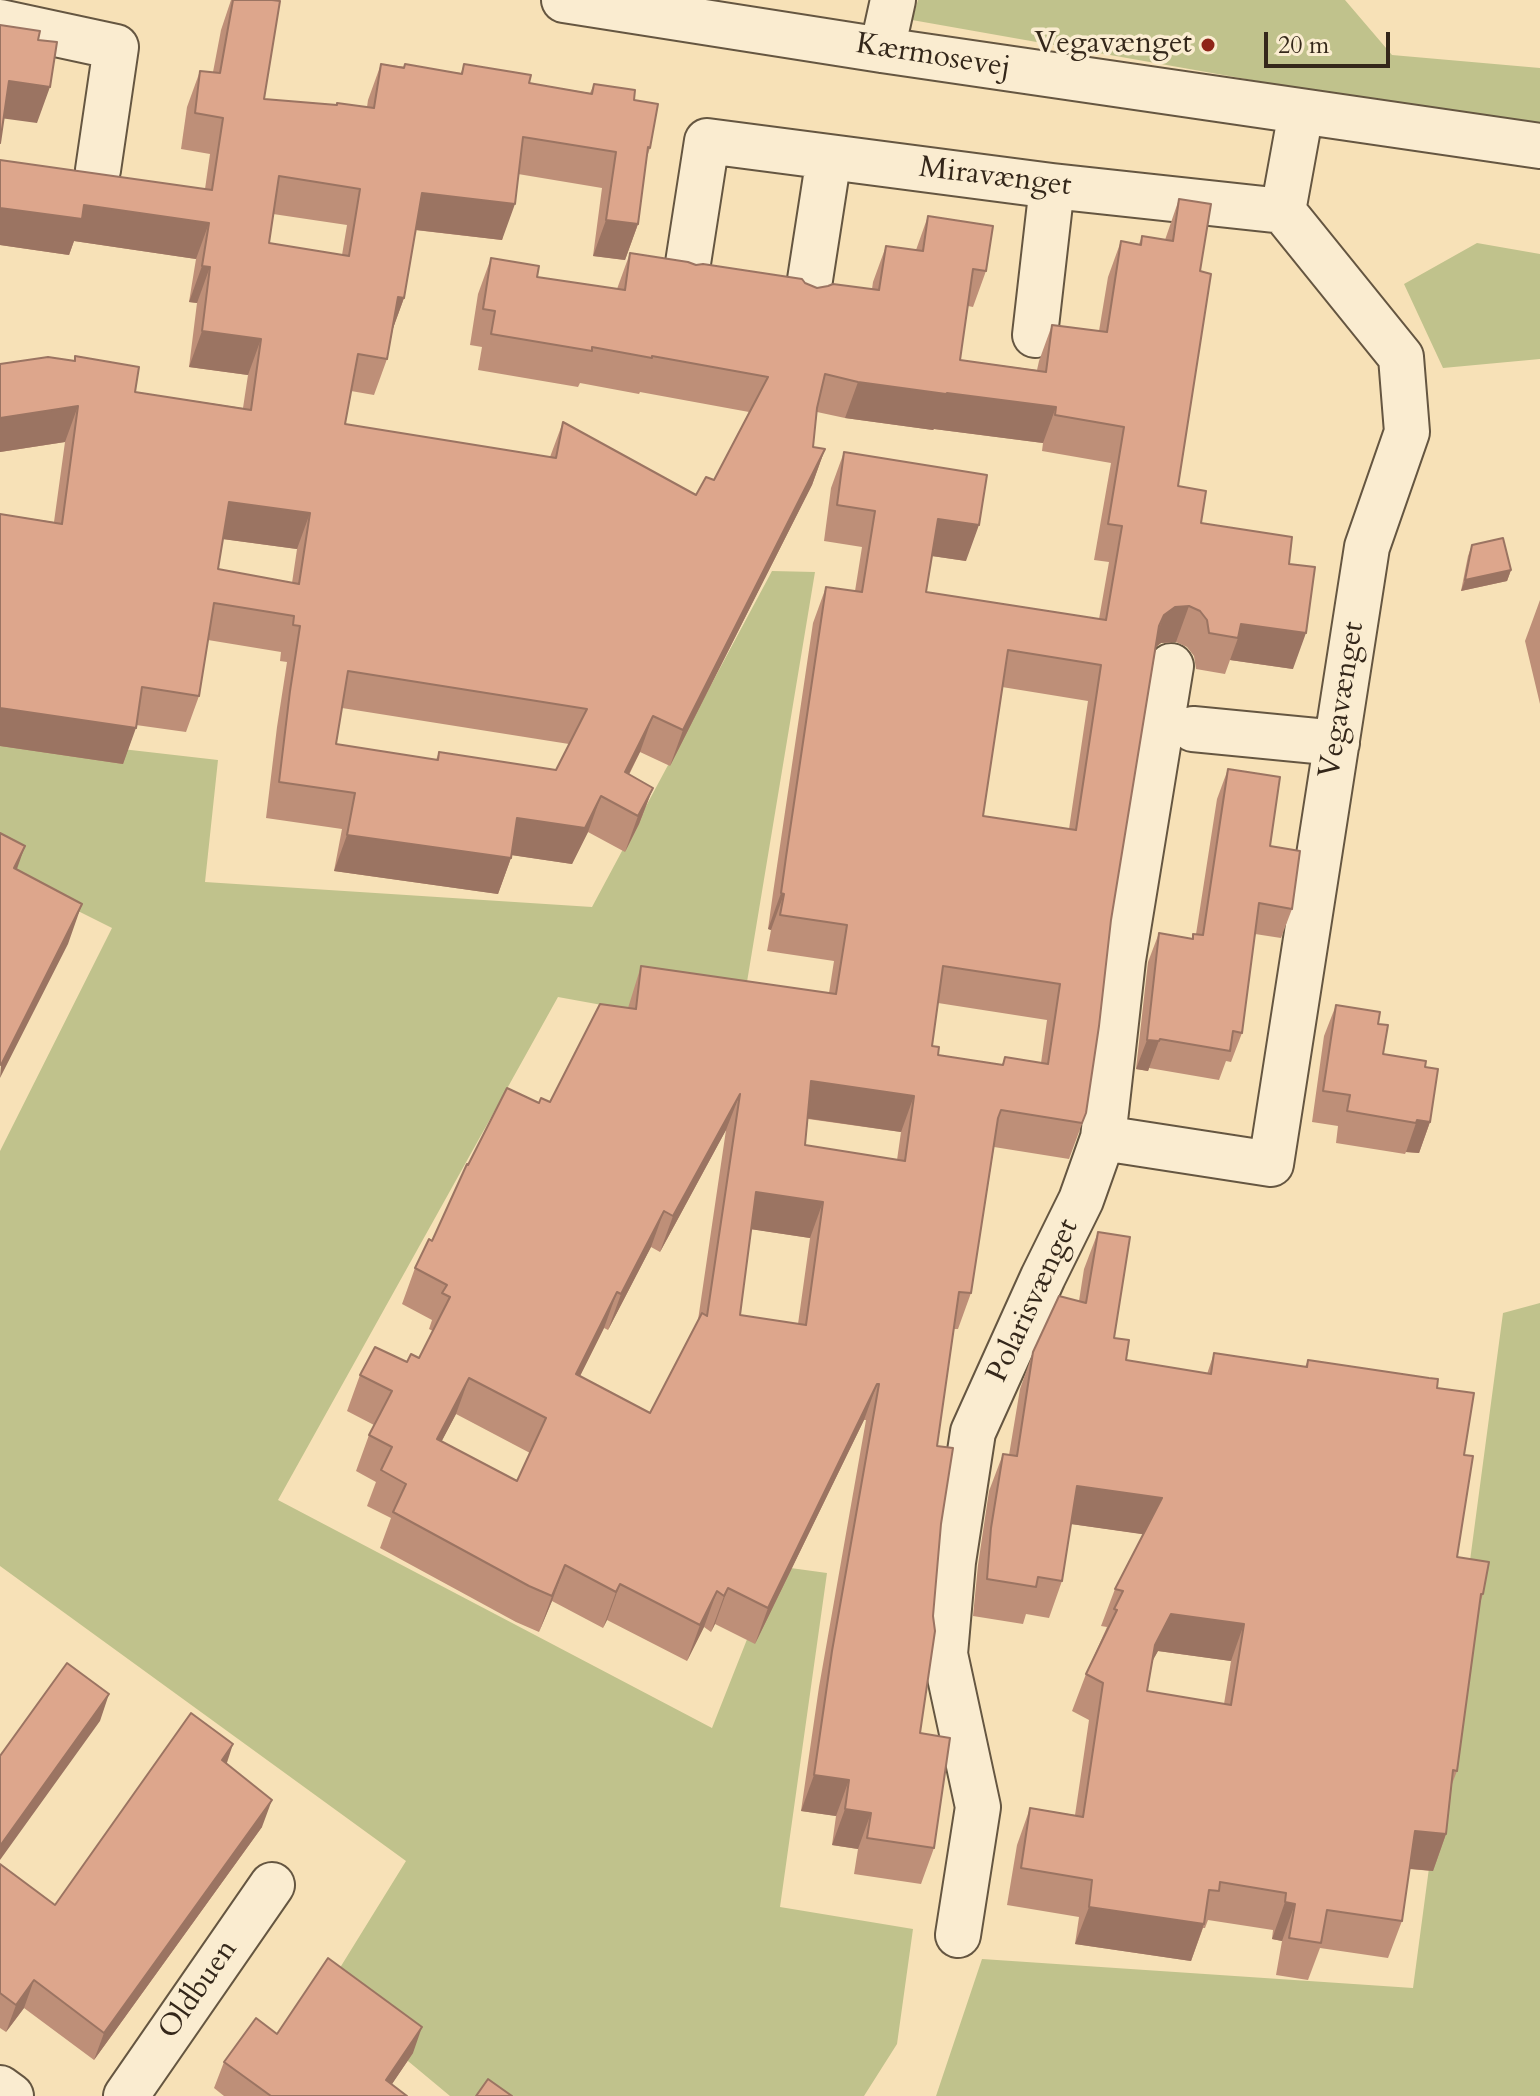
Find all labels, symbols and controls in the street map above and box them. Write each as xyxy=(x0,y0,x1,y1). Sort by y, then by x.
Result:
scale bar xyxy=(1268,16,1394,66)
street label: Kærmosevej xyxy=(853,27,1013,87)
place label: Vegavænget xyxy=(1034,27,1192,63)
text: 20 m xyxy=(1278,29,1329,62)
marker: Vegavænget xyxy=(1199,36,1217,54)
street label: Miravænget xyxy=(917,151,1073,205)
street label: Vegavænget xyxy=(1313,619,1373,781)
street label: Polarisvænget xyxy=(980,1214,1088,1388)
street label: Oldbuen xyxy=(152,1933,246,2047)

